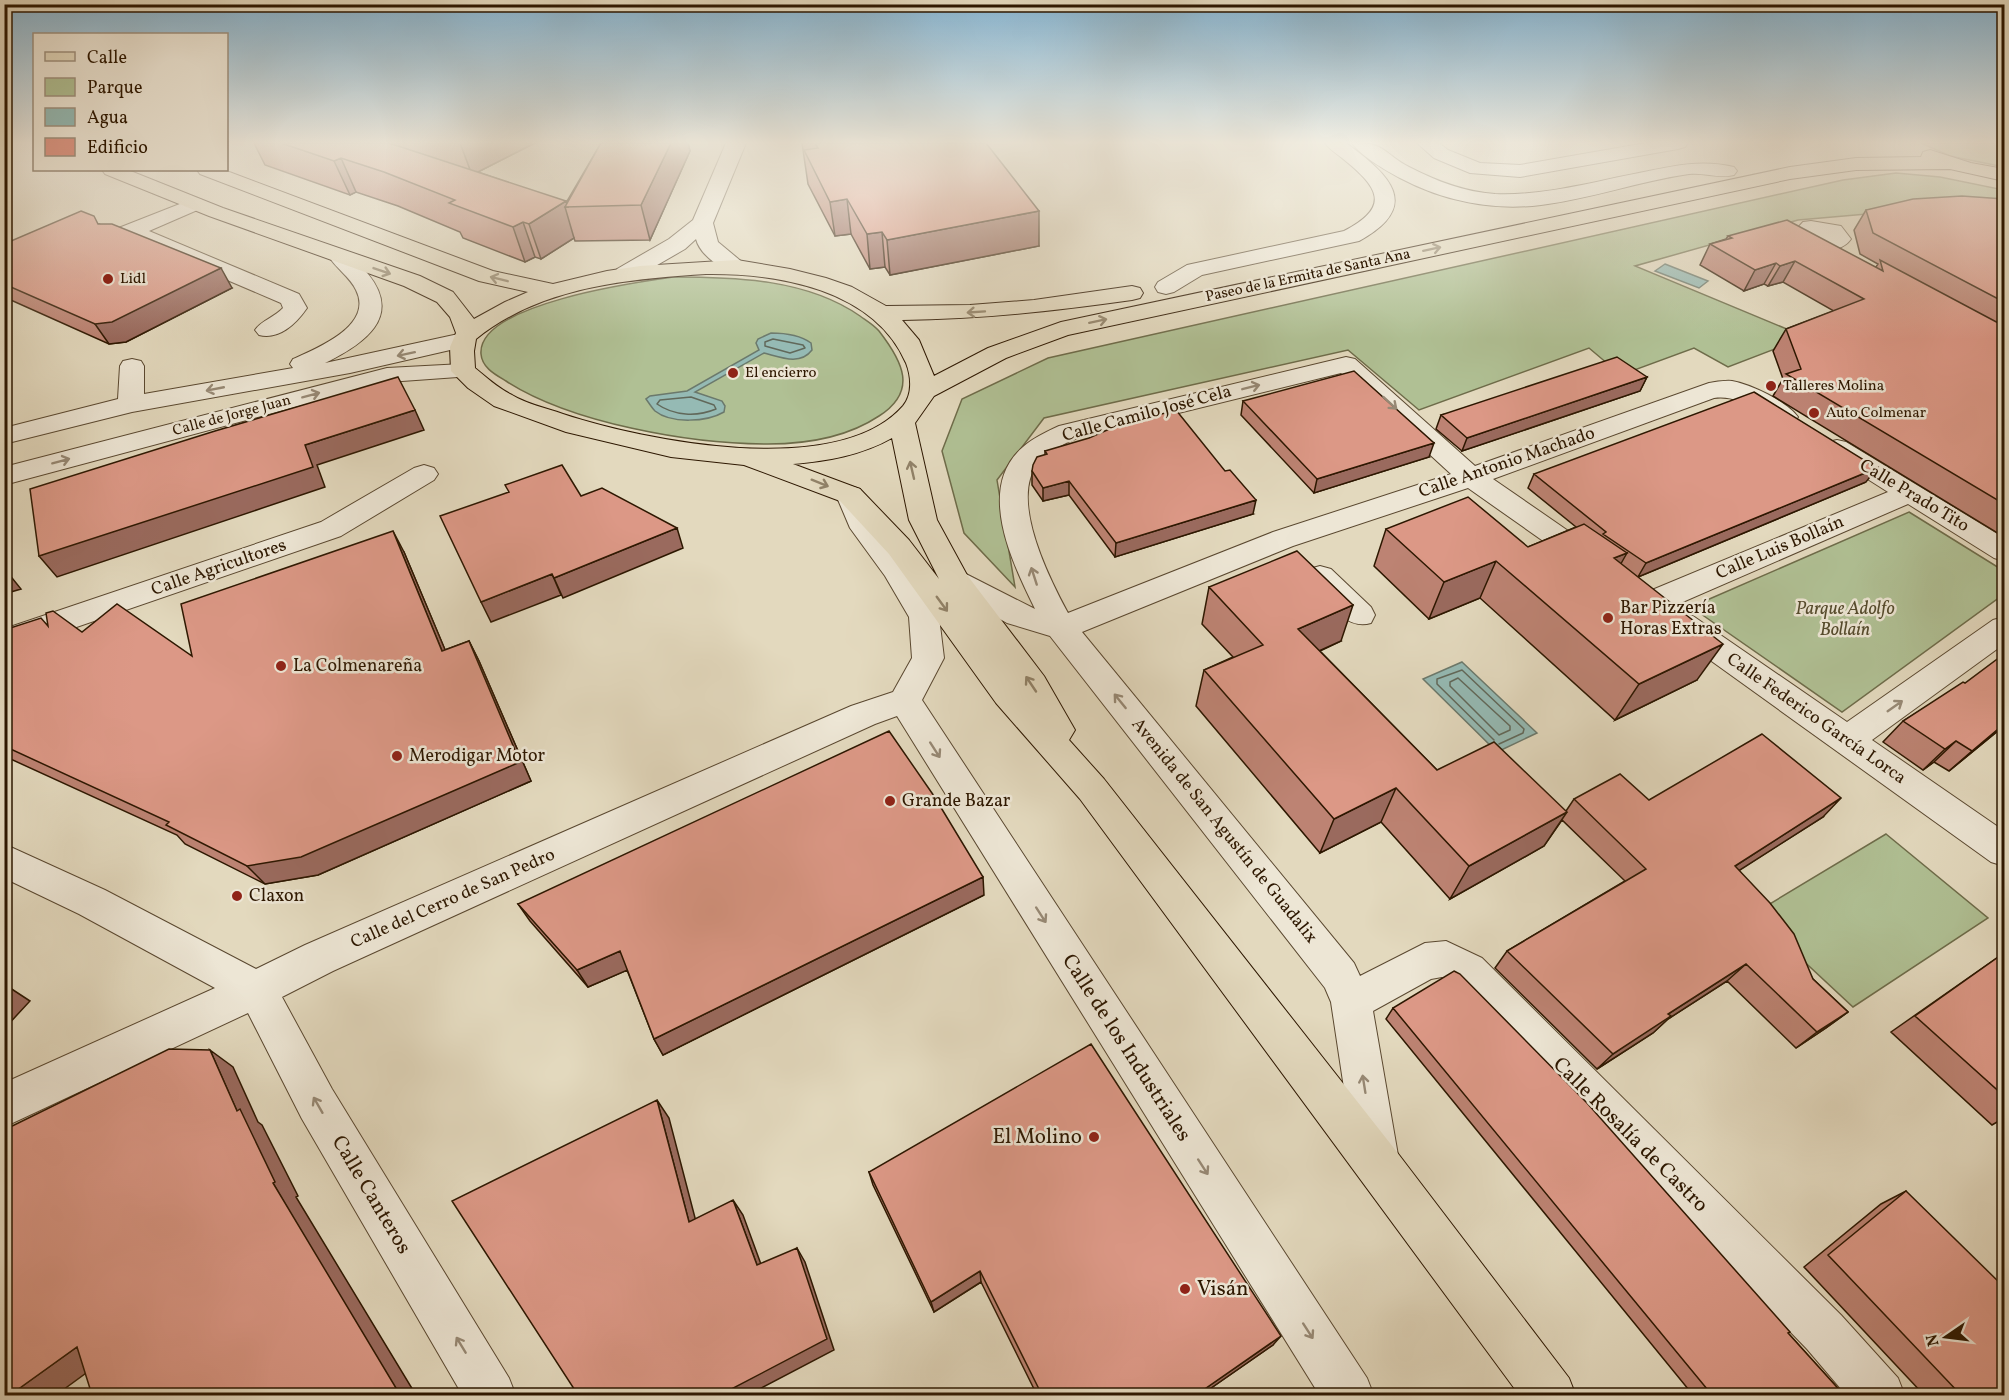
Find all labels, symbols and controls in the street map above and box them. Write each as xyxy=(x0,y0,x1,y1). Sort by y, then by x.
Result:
legend xyxy=(33,33,228,171)
text: Calle xyxy=(87,46,127,71)
text: Parque xyxy=(87,76,142,101)
text: Agua xyxy=(87,106,128,131)
text: Edificio xyxy=(87,136,148,161)
one-way arrow xyxy=(1422,243,1442,254)
street label: Paseo de la Ermita de Santa Ana xyxy=(1204,244,1412,308)
one-way arrow xyxy=(372,267,391,278)
place label: Lidl xyxy=(120,269,146,290)
marker: Lidl xyxy=(101,272,115,286)
one-way arrow xyxy=(490,273,509,285)
one-way arrow xyxy=(966,306,986,317)
one-way arrow xyxy=(1088,315,1107,326)
one-way arrow xyxy=(397,349,417,360)
place label: El encierro xyxy=(745,363,816,384)
marker: El encierro xyxy=(726,366,740,380)
place label: Talleres Molina xyxy=(1783,376,1884,397)
street label: Calle Camilo José Cela xyxy=(1060,379,1234,449)
marker: Talleres Molina xyxy=(1764,379,1778,393)
one-way arrow xyxy=(1242,380,1261,392)
one-way arrow xyxy=(205,384,225,395)
one-way arrow xyxy=(301,389,320,400)
street label: Calle de Jorge Juan xyxy=(170,390,294,442)
one-way arrow xyxy=(1382,396,1397,410)
place label: Auto Colmenar xyxy=(1826,403,1926,424)
marker: Auto Colmenar xyxy=(1807,406,1821,420)
street label: Calle Antonio Machado xyxy=(1416,421,1598,505)
street label: Calle Prado Tito xyxy=(1854,453,1974,539)
one-way arrow xyxy=(51,454,70,466)
one-way arrow xyxy=(905,461,917,480)
one-way arrow xyxy=(810,478,828,489)
street label: Calle Luis Bollaín xyxy=(1712,510,1848,586)
street label: Calle Agricultores xyxy=(148,533,290,603)
one-way arrow xyxy=(1028,567,1039,586)
one-way arrow xyxy=(936,596,948,612)
place label: Bar Pizzería Horas Extras xyxy=(1620,596,1722,642)
park label: Parque Adolfo Bollaín xyxy=(1795,597,1895,643)
marker: Bar Pizzería Horas Extras xyxy=(1601,611,1615,625)
street label: Calle Federico García Lorca xyxy=(1721,647,1911,791)
place label: La Colmenareña xyxy=(293,654,422,679)
marker: La Colmenareña xyxy=(274,659,288,673)
one-way arrow xyxy=(1025,676,1037,693)
one-way arrow xyxy=(1113,694,1126,710)
one-way arrow xyxy=(1886,700,1902,712)
street label: Avenida de San Agustín de Guadalix xyxy=(1125,713,1323,949)
one-way arrow xyxy=(929,742,942,759)
place label: Merodigar Motor xyxy=(409,744,546,769)
marker: Merodigar Motor xyxy=(390,749,404,763)
place label: Grande Bazar xyxy=(902,789,1011,814)
marker: Grande Bazar xyxy=(883,794,897,808)
street label: Calle del Cerro de San Pedro xyxy=(347,843,559,955)
place label: Claxon xyxy=(249,884,305,909)
marker: Claxon xyxy=(230,889,244,903)
one-way arrow xyxy=(1034,906,1047,923)
street label: Calle de los Industriales xyxy=(1054,949,1198,1147)
street label: Calle Rosalía de Castro xyxy=(1546,1051,1714,1219)
one-way arrow xyxy=(1359,1075,1370,1095)
one-way arrow xyxy=(312,1097,323,1115)
place label: El Molino xyxy=(992,1123,1082,1152)
street label: Calle Canteros xyxy=(324,1130,418,1260)
marker: El Molino xyxy=(1087,1130,1101,1144)
one-way arrow xyxy=(1197,1158,1209,1175)
place label: Visán xyxy=(1197,1275,1249,1304)
marker: Visán xyxy=(1178,1282,1192,1296)
north arrow xyxy=(1916,1307,1976,1367)
one-way arrow xyxy=(1302,1323,1314,1339)
text: N xyxy=(1921,1331,1945,1348)
one-way arrow xyxy=(454,1337,466,1354)

